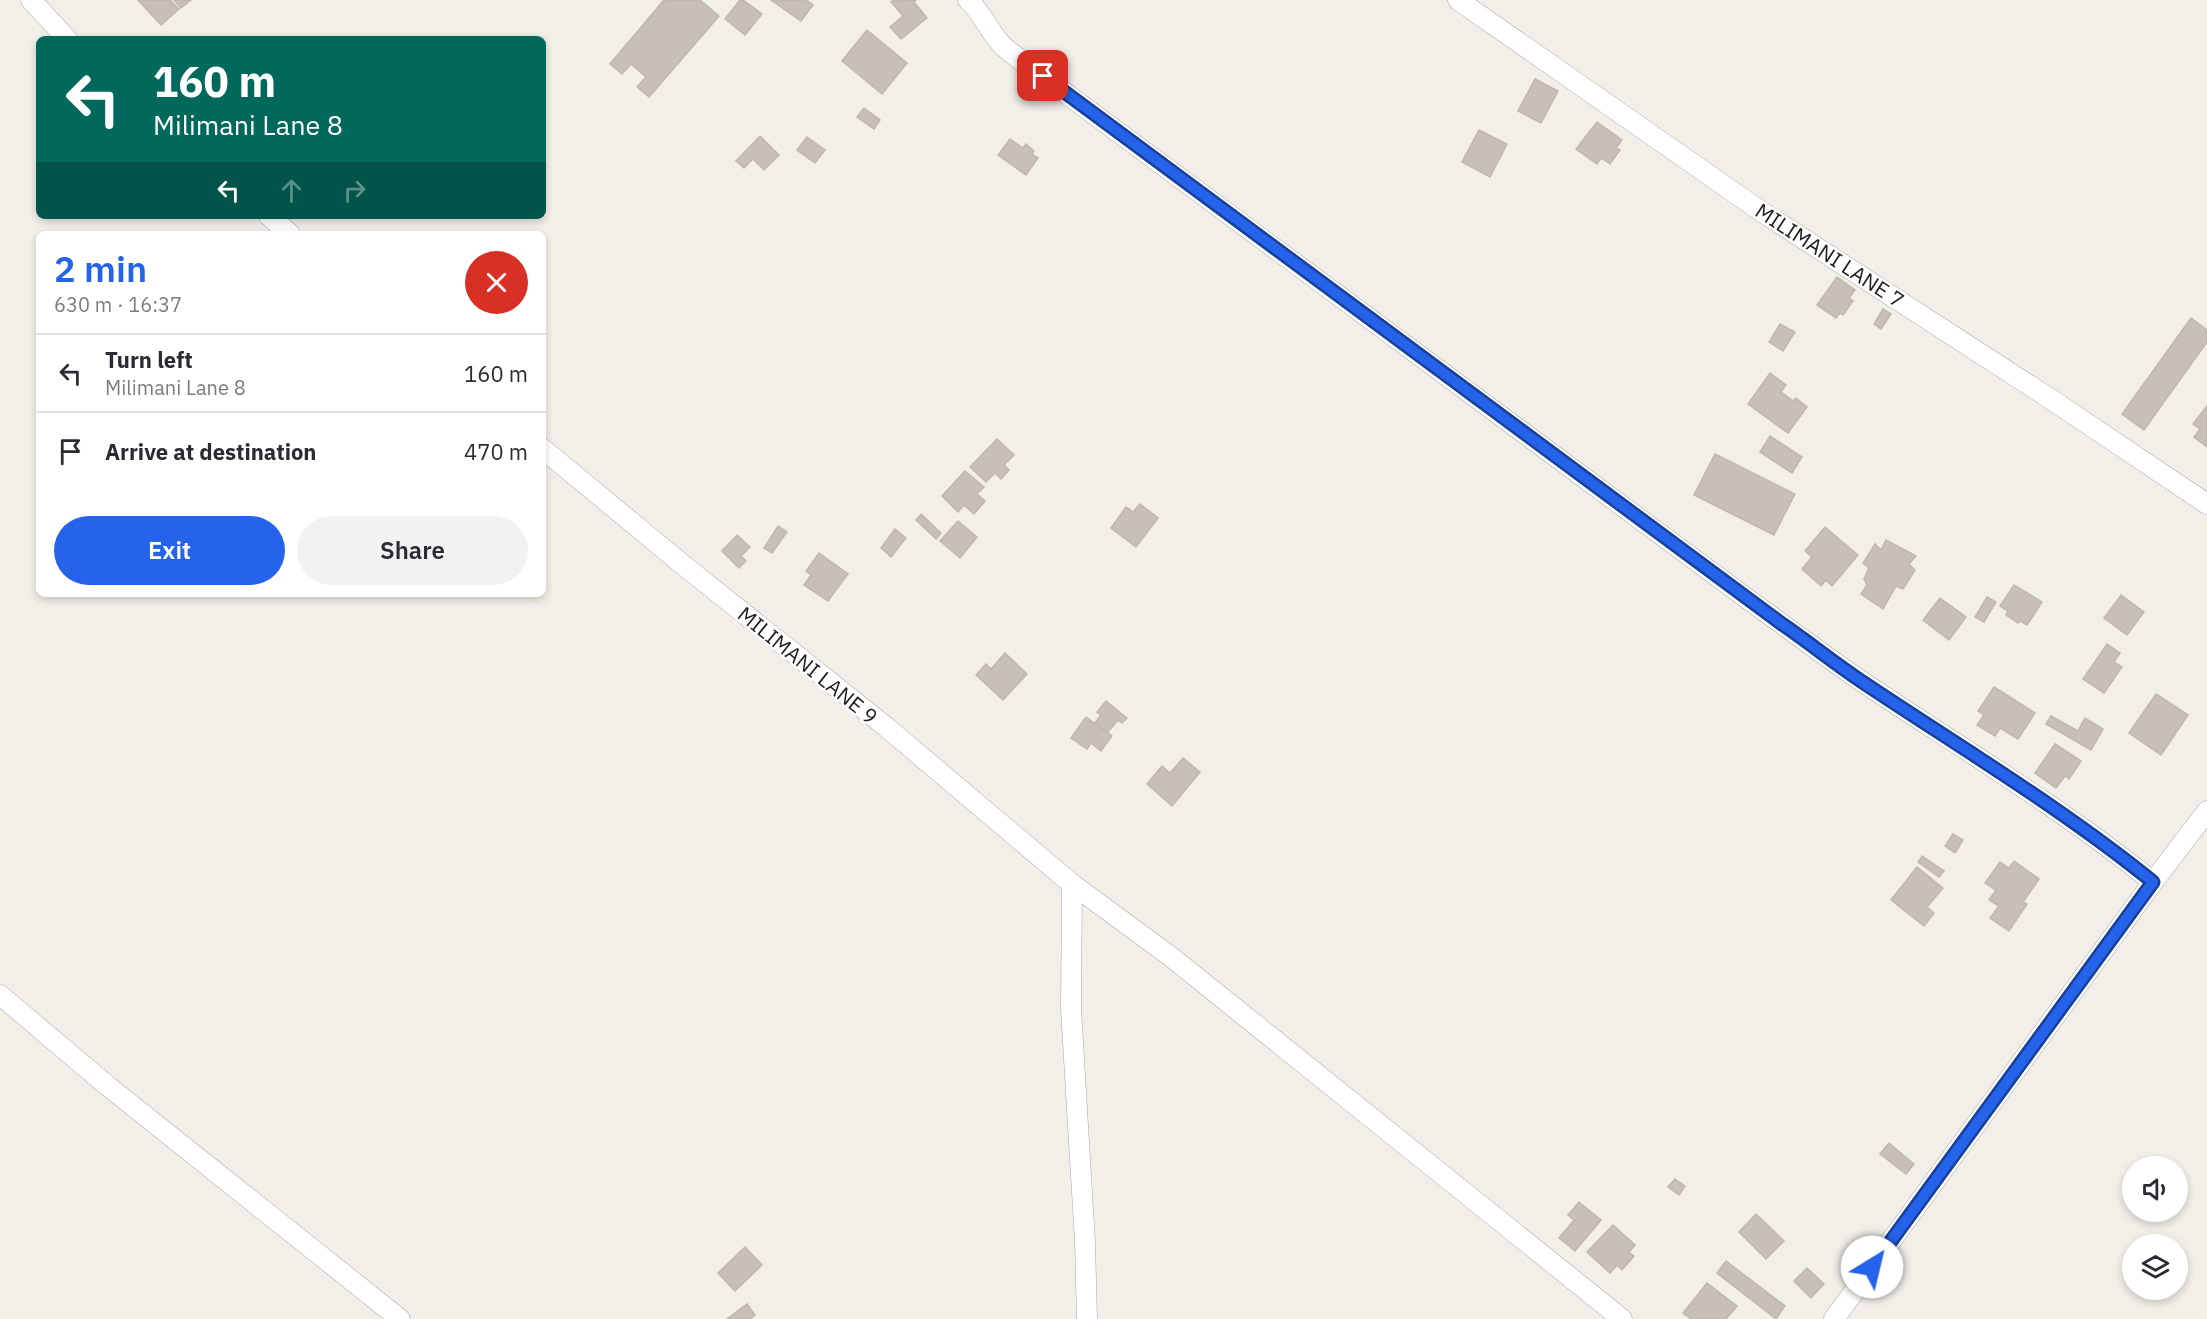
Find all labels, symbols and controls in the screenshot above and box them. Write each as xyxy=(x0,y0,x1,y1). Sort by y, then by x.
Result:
pin xyxy=(1017,50,1068,101)
text: 160 m xyxy=(153,54,276,109)
icon: arrive xyxy=(1026,59,1059,92)
icon: left xyxy=(54,60,132,138)
text: Milimani Lane 8 xyxy=(153,107,343,142)
icon: left xyxy=(212,174,245,207)
icon: ahead xyxy=(275,174,308,207)
icon: right xyxy=(338,174,371,207)
street label: MILIMANI LANE 7 xyxy=(1750,196,1910,314)
text: 2 min xyxy=(54,245,147,292)
button: close xyxy=(465,251,528,314)
text: 630 m · 16:37 xyxy=(54,291,182,318)
text: Turn left xyxy=(105,345,193,374)
icon: left xyxy=(54,357,87,390)
text: 160 m xyxy=(464,359,528,388)
text: Milimani Lane 8 xyxy=(105,374,246,401)
icon: arrive xyxy=(54,435,87,468)
text: Arrive at destination xyxy=(105,437,316,466)
text: 470 m xyxy=(464,437,528,466)
button: Exit xyxy=(54,516,285,585)
button: Share xyxy=(297,516,528,585)
street label: MILIMANI LANE 9 xyxy=(732,600,884,730)
map controls xyxy=(2122,1156,2188,1300)
button: sound xyxy=(2122,1156,2188,1222)
button: layers xyxy=(2122,1234,2188,1300)
position arrow xyxy=(1840,1235,1904,1299)

